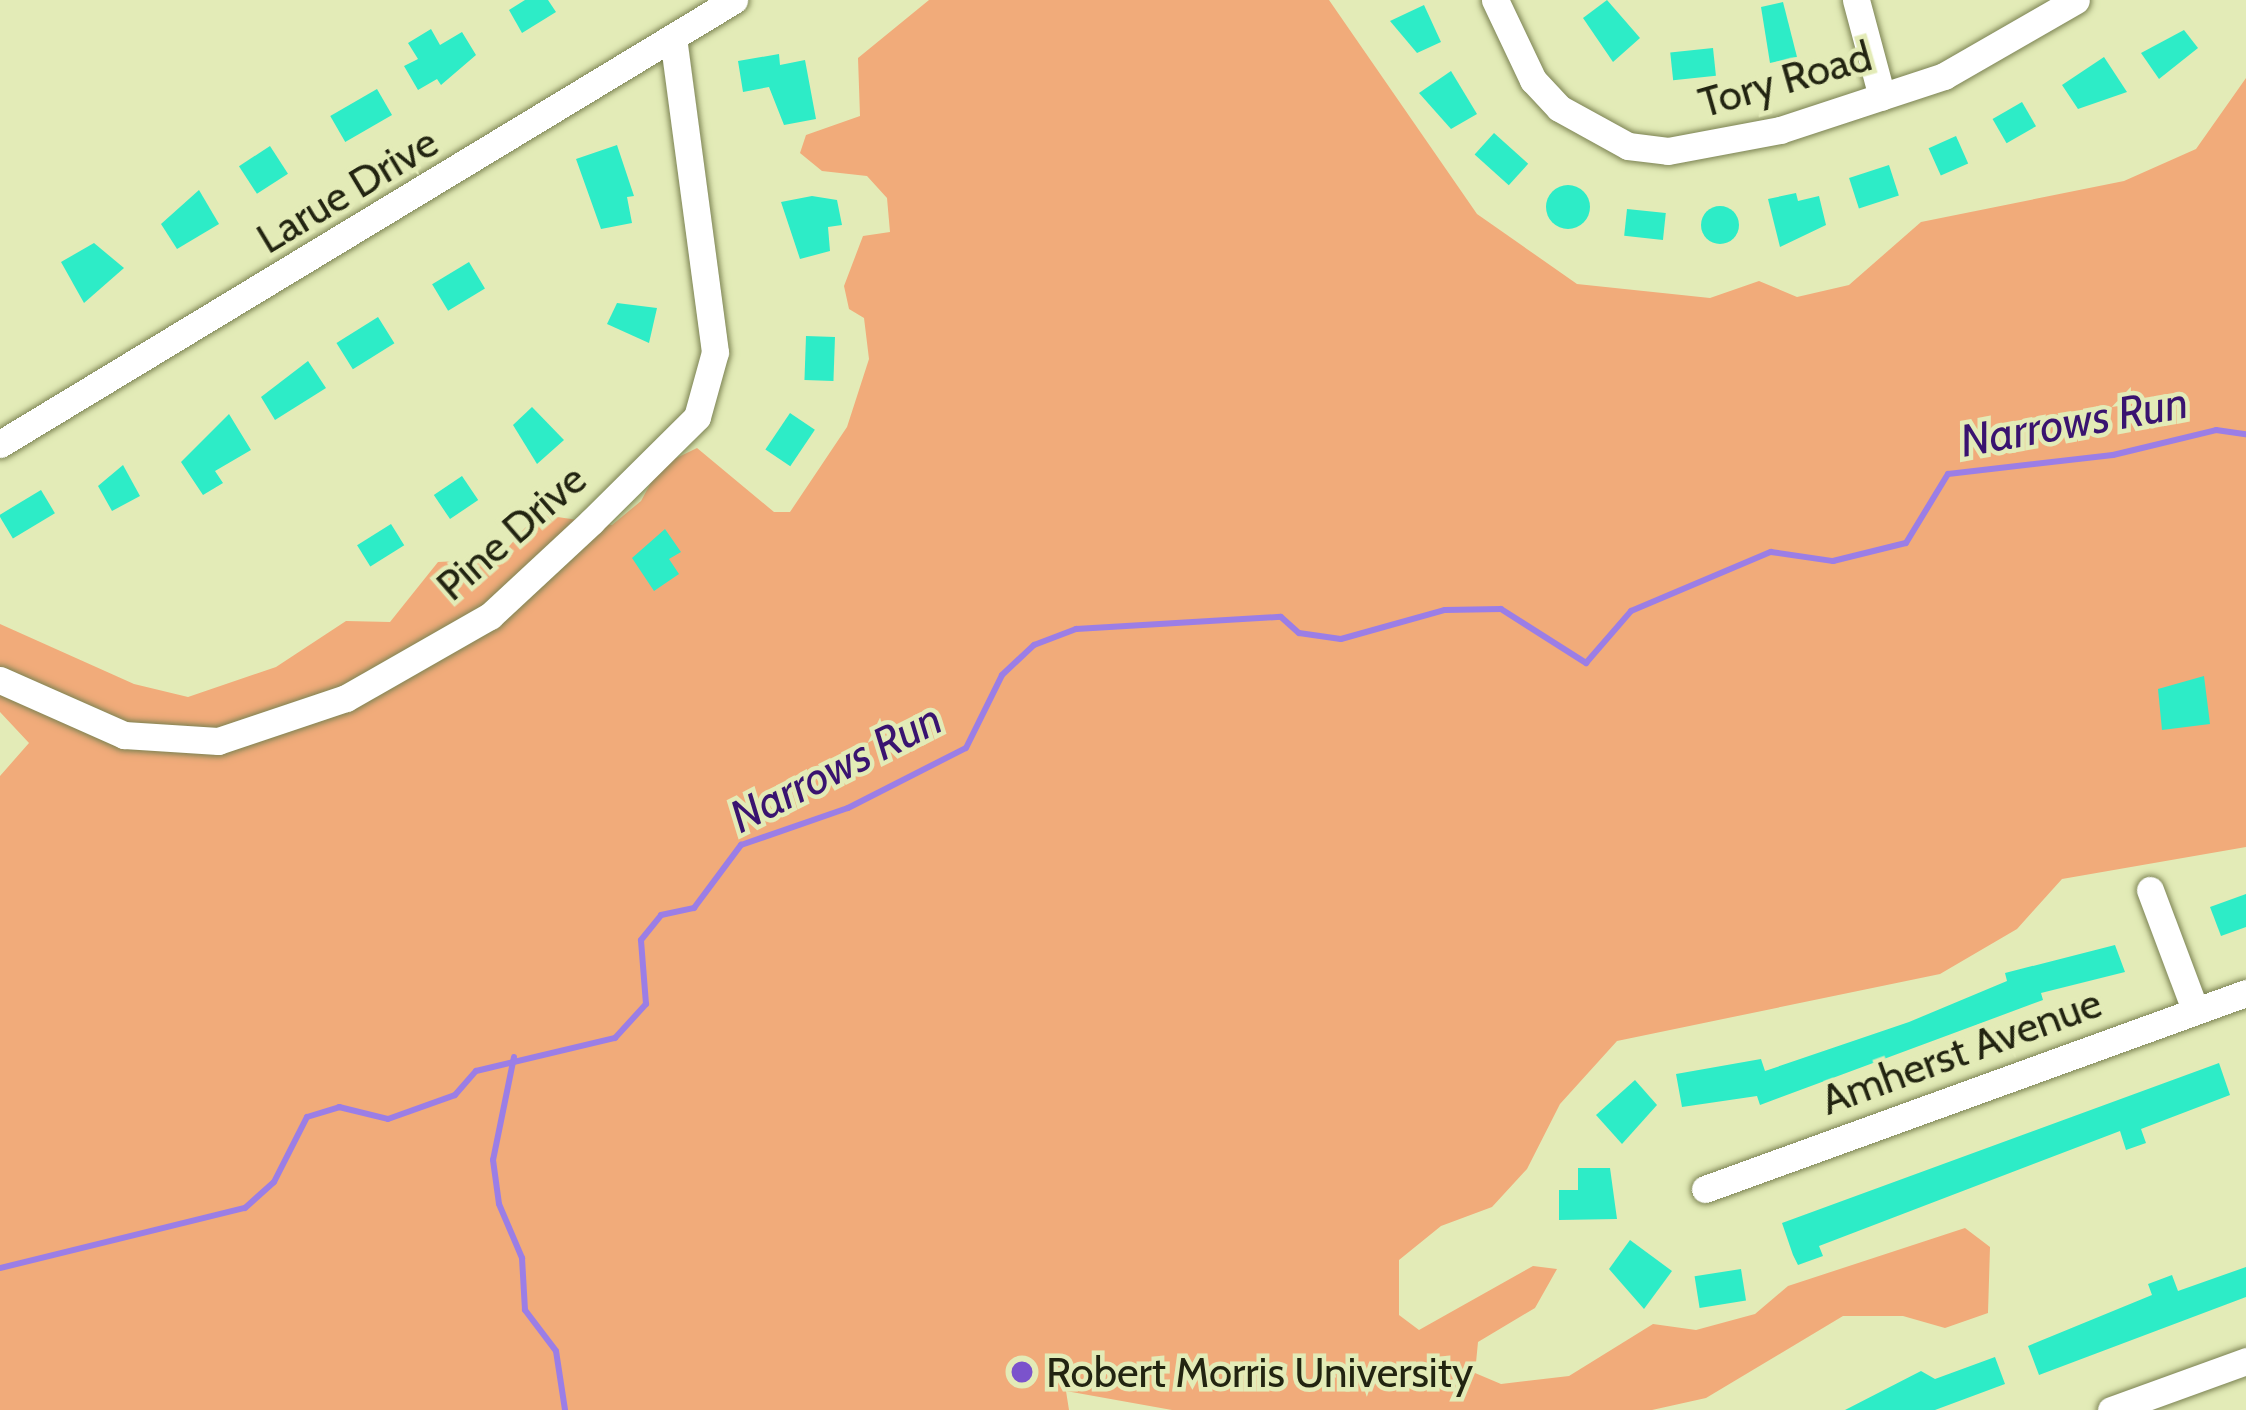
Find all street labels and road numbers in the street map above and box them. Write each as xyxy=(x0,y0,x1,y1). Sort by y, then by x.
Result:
street label: Tory Road xyxy=(1693,30,1877,128)
street label: Larue Drive xyxy=(248,116,446,264)
street label: Pine Drive xyxy=(426,454,596,610)
street label: Amherst Avenue xyxy=(1814,977,2108,1125)

